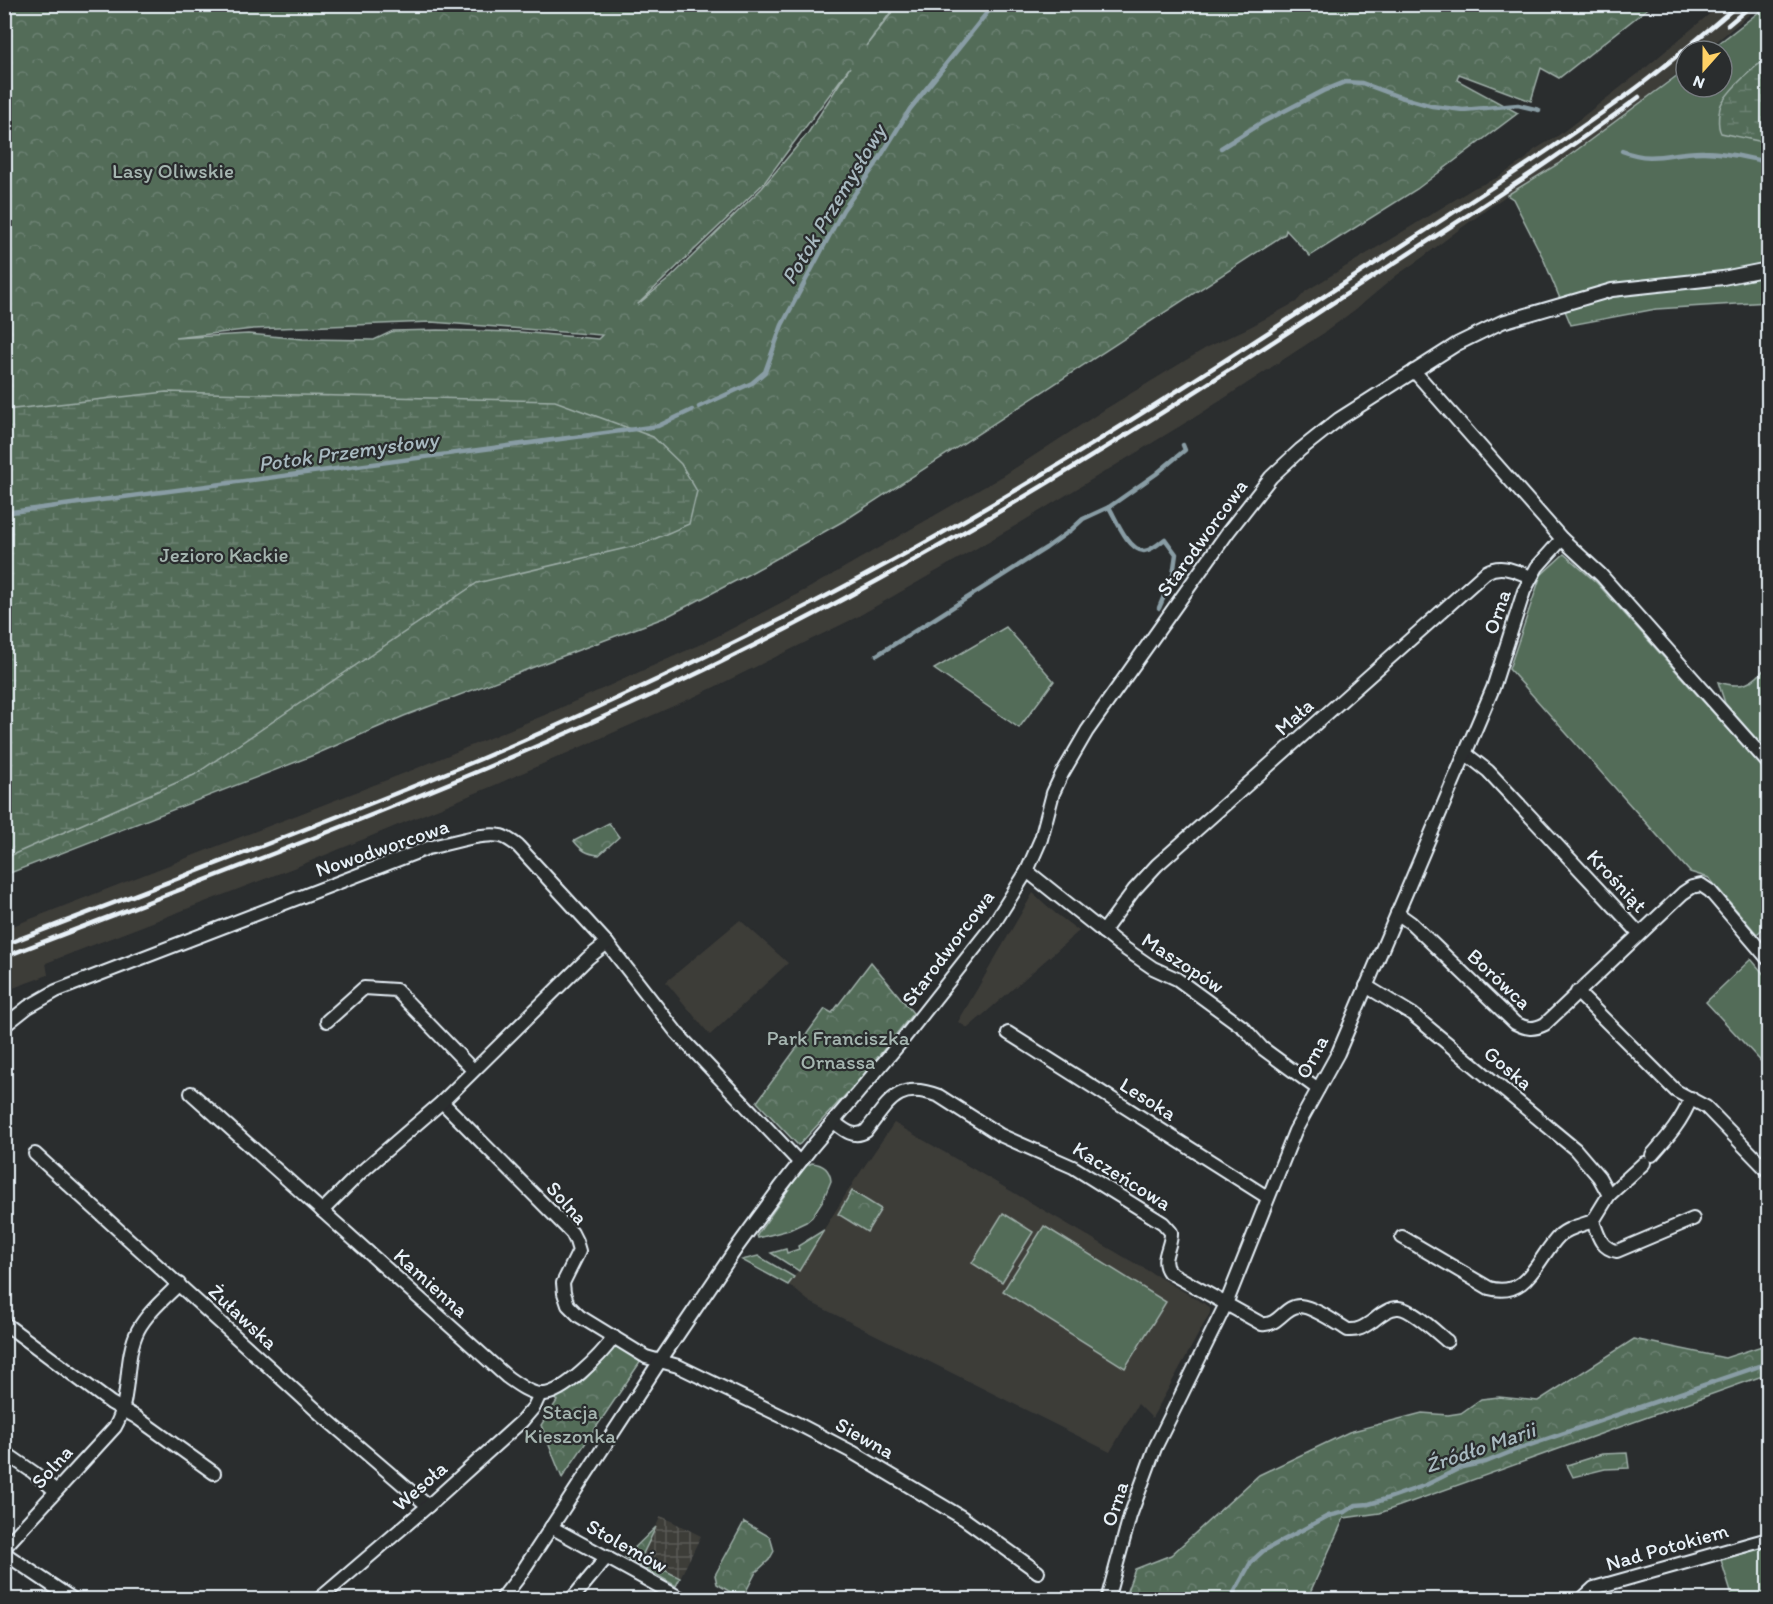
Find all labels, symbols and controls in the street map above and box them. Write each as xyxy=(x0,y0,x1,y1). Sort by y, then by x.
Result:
north arrow xyxy=(1674,39,1734,99)
text: N xyxy=(1690,72,1707,93)
water label: Potok Przemysłowy xyxy=(775,117,893,289)
park label: Lasy Oliwskie xyxy=(112,158,234,183)
water label: Potok Przemysłowy xyxy=(256,425,442,478)
street label: Starodworcowa xyxy=(1151,474,1252,601)
park label: Jezioro Kackie xyxy=(159,542,289,567)
street label: Orna xyxy=(1477,586,1516,638)
street label: Mała xyxy=(1269,693,1318,741)
street label: Nowodworcowa xyxy=(312,813,452,882)
street label: Krośniąt xyxy=(1582,844,1653,917)
street label: Starodworcowa xyxy=(896,885,999,1011)
street label: Maszopów xyxy=(1137,927,1229,998)
street label: Borówca xyxy=(1462,943,1536,1014)
park label: Park Franciszka Ornassa xyxy=(766,1025,910,1074)
street label: Orna xyxy=(1290,1031,1333,1083)
street label: Goska xyxy=(1479,1040,1538,1095)
street label: Lesoka xyxy=(1115,1071,1181,1126)
street label: Kaczeńcowa xyxy=(1068,1135,1176,1216)
street label: Solna xyxy=(541,1176,593,1230)
street label: Kamienna xyxy=(389,1243,474,1323)
street label: Żuławska xyxy=(204,1278,283,1355)
park label: Stacja Kieszonka xyxy=(524,1399,616,1448)
street label: Siewna xyxy=(831,1411,899,1464)
water label: Źródło Marii xyxy=(1421,1415,1541,1479)
street label: Solna xyxy=(26,1440,78,1494)
street label: Wesoła xyxy=(387,1455,452,1516)
street label: Orna xyxy=(1096,1478,1133,1529)
street label: Stolemów xyxy=(582,1513,672,1578)
street label: Nad Potokiem xyxy=(1603,1517,1731,1576)

